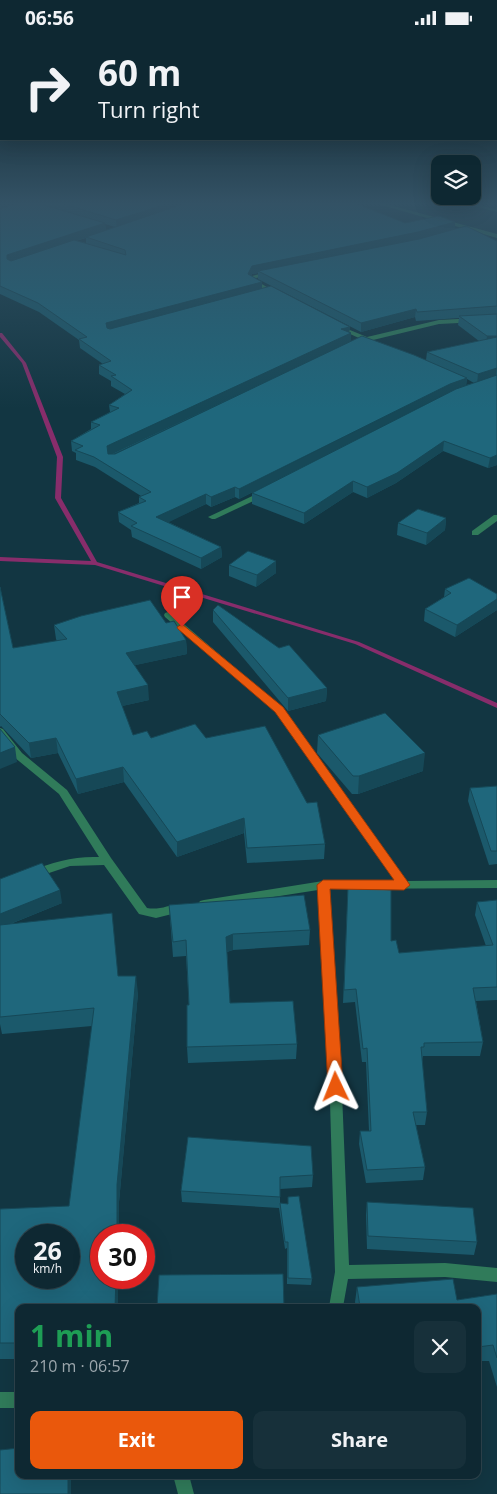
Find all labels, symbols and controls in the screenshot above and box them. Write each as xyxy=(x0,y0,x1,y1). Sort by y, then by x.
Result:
text: 06:56 xyxy=(25,5,74,31)
text: 60 m xyxy=(98,49,181,96)
icon: right xyxy=(15,55,80,120)
text: Turn right xyxy=(98,94,200,124)
map controls xyxy=(431,155,481,205)
button: layers xyxy=(431,155,481,205)
pin xyxy=(161,576,203,627)
icon: arrive xyxy=(168,583,196,611)
position arrow xyxy=(309,1060,361,1112)
speed limit sign: 30 xyxy=(90,1224,155,1289)
text: 26 xyxy=(33,1233,62,1267)
text: km/h xyxy=(33,1260,62,1277)
text: 1 min xyxy=(30,1315,113,1356)
button: close xyxy=(414,1321,466,1373)
text: 210 m · 06:57 xyxy=(30,1355,130,1377)
button: Exit xyxy=(30,1411,243,1469)
button: Share xyxy=(253,1411,466,1469)

